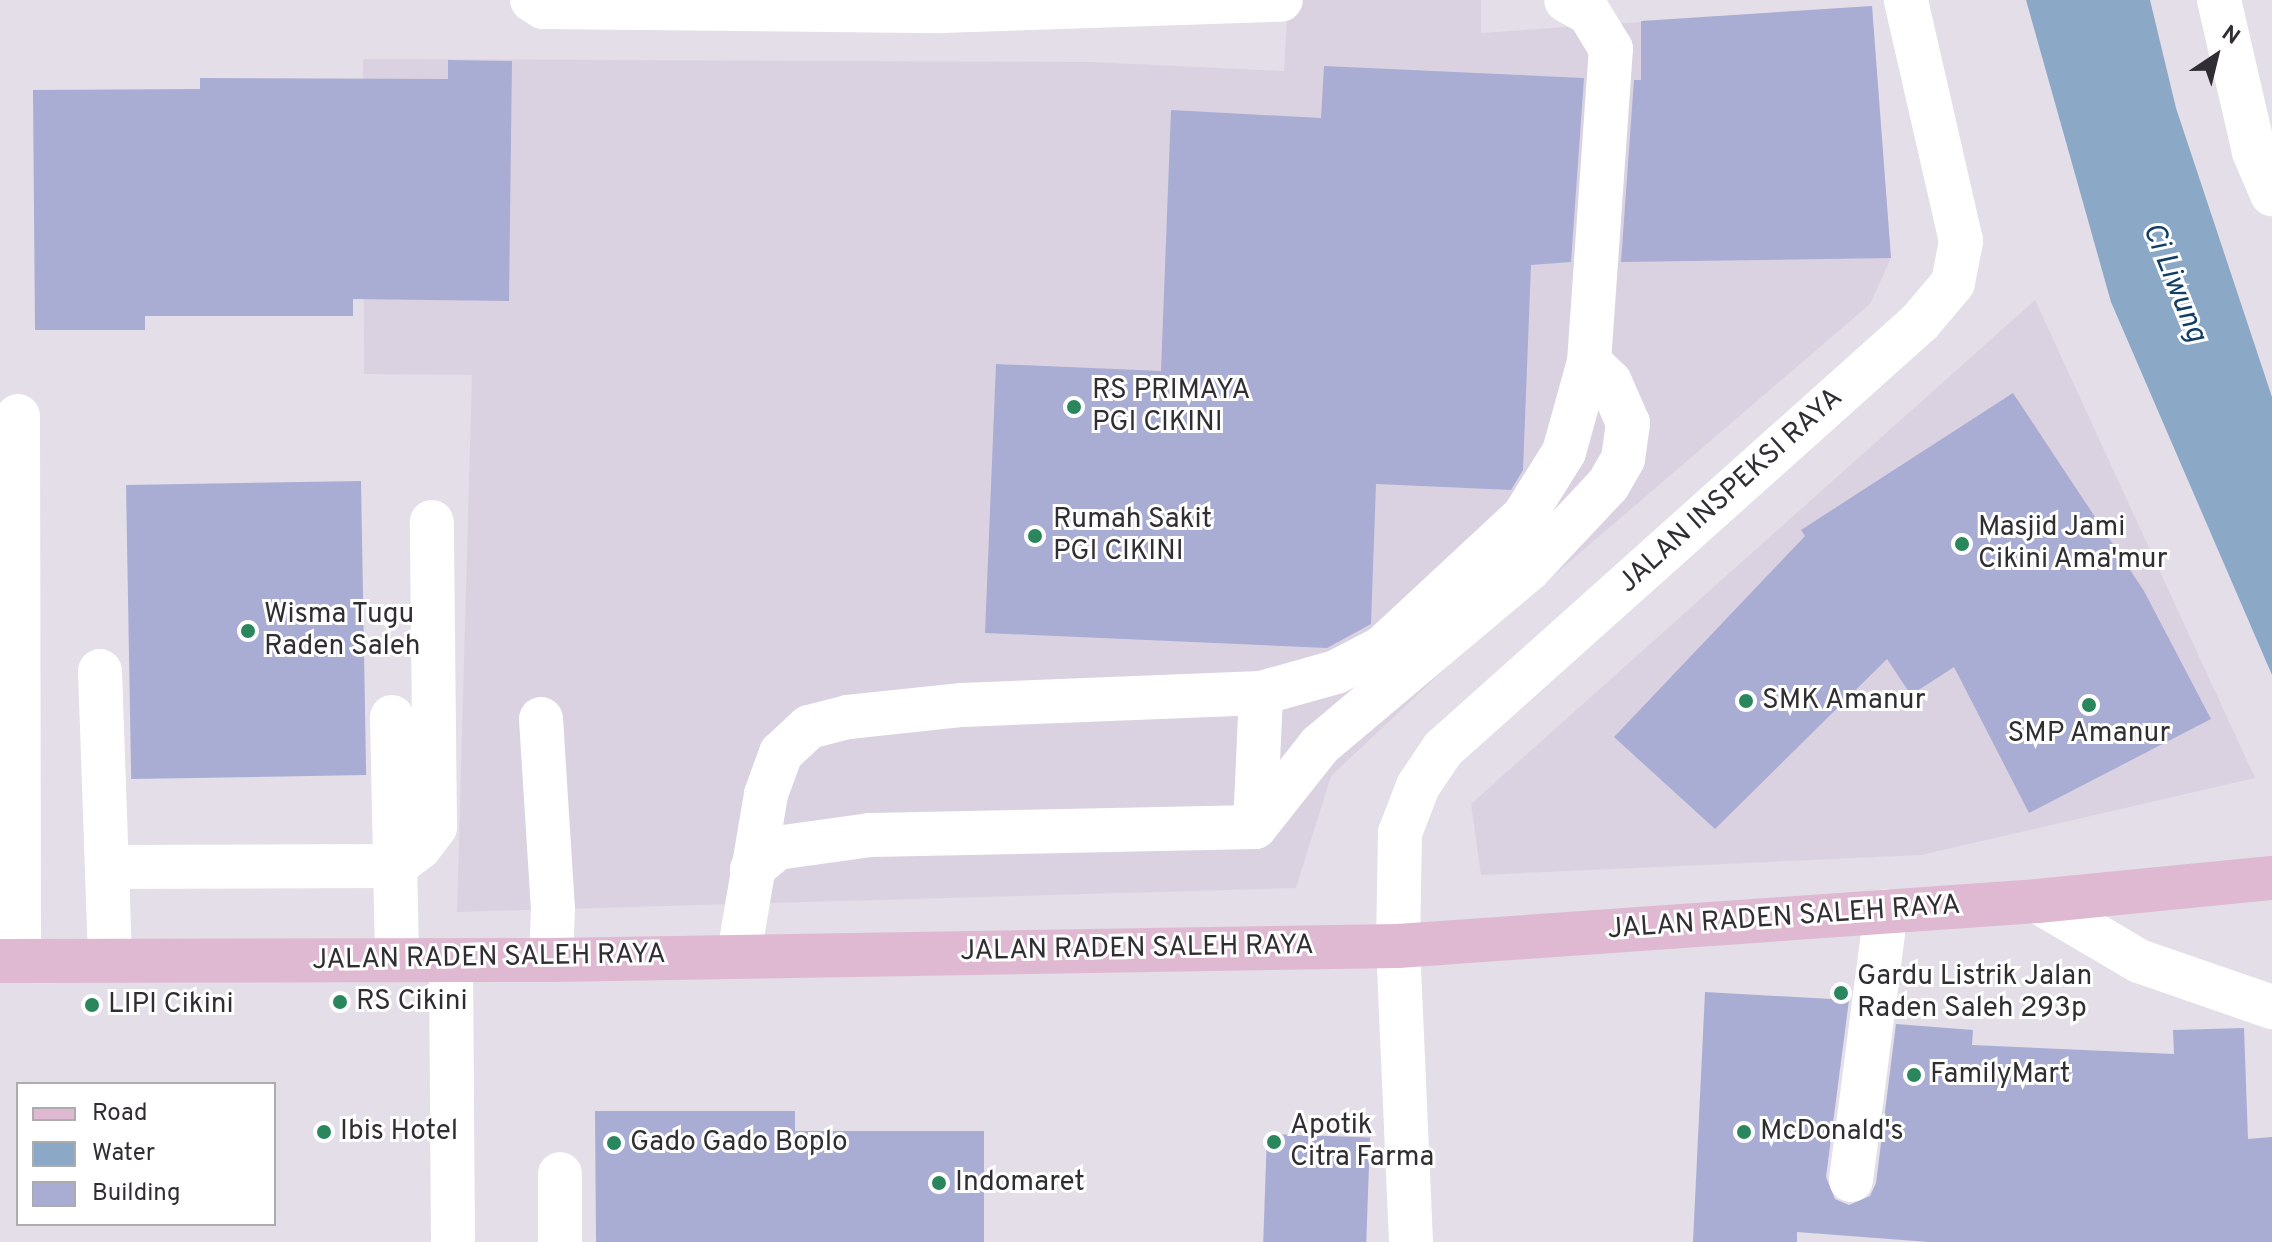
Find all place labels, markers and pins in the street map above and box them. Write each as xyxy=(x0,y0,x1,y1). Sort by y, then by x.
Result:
place label: RS PRIMAYA PGI CIKINI xyxy=(1092,374,1250,440)
marker: RS PRIMAYA PGI CIKINI xyxy=(1063,396,1085,418)
place label: Rumah Sakit PGI CIKINI xyxy=(1053,503,1212,569)
place label: Masjid Jami Cikini Ama'mur xyxy=(1978,511,2169,577)
marker: Rumah Sakit PGI CIKINI xyxy=(1024,525,1046,547)
marker: Masjid Jami Cikini Ama'mur xyxy=(1953,535,1971,553)
place label: Wisma Tugu Raden Saleh xyxy=(264,598,421,664)
marker: Wisma Tugu Raden Saleh xyxy=(239,622,257,640)
place label: SMK Amanur xyxy=(1762,684,1927,718)
marker: SMK Amanur xyxy=(1737,692,1755,710)
marker: SMP Amanur xyxy=(2080,696,2098,714)
place label: SMP Amanur xyxy=(2007,717,2171,751)
place label: Gardu Listrik Jalan Raden Saleh 293p xyxy=(1857,960,2092,1026)
marker: Gardu Listrik Jalan Raden Saleh 293p xyxy=(1832,984,1850,1002)
place label: RS Cikini xyxy=(356,985,468,1019)
place label: LIPI Cikini xyxy=(108,988,234,1022)
marker: RS Cikini xyxy=(331,993,349,1011)
marker: LIPI Cikini xyxy=(83,996,101,1014)
place label: FamilyMart xyxy=(1930,1058,2070,1092)
marker: FamilyMart xyxy=(1905,1066,1923,1084)
place label: Apotik Citra Farma xyxy=(1290,1109,1434,1175)
place label: Ibis Hotel xyxy=(340,1115,458,1149)
place label: McDonald's xyxy=(1760,1115,1904,1149)
marker: Ibis Hotel xyxy=(315,1123,333,1141)
marker: McDonald's xyxy=(1735,1123,1753,1141)
place label: Gado Gado Boplo xyxy=(630,1126,848,1160)
marker: Apotik Citra Farma xyxy=(1265,1133,1283,1151)
marker: Gado Gado Boplo xyxy=(605,1134,623,1152)
place label: Indomaret xyxy=(955,1166,1085,1200)
marker: Indomaret xyxy=(930,1174,948,1192)

